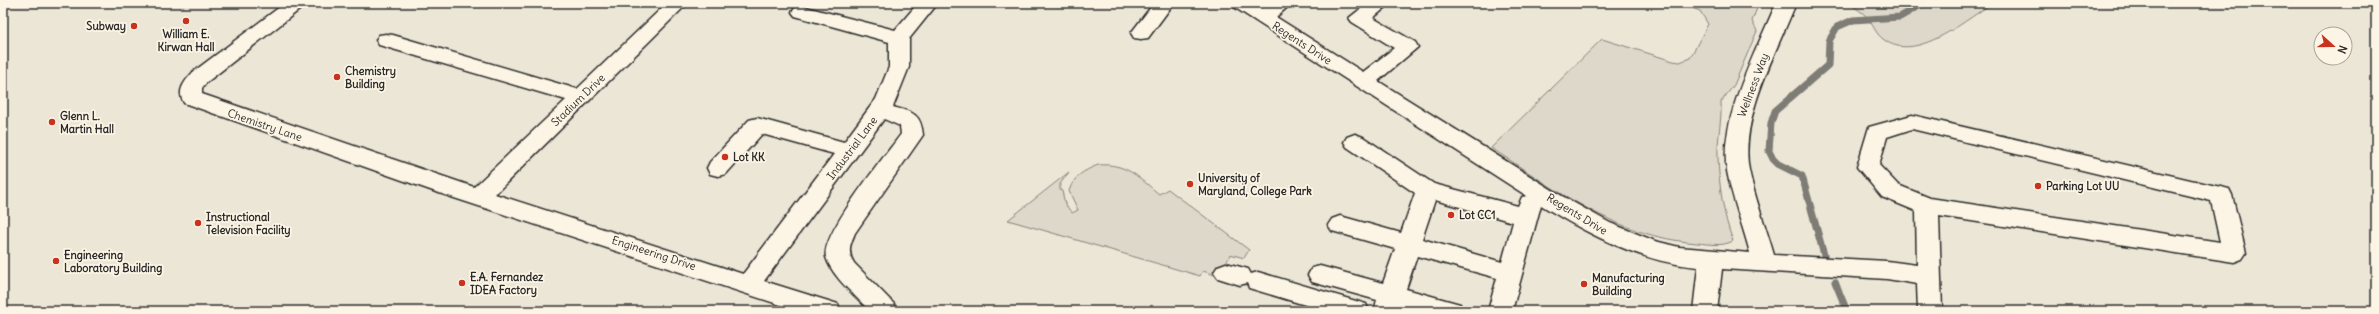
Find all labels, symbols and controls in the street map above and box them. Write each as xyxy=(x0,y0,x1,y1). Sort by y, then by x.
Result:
marker: William E. Kirwan Hall xyxy=(181,16,191,26)
place label: Subway xyxy=(86,19,126,34)
street label: Regents Drive xyxy=(1270,19,1335,68)
marker: Subway xyxy=(129,21,139,31)
north arrow xyxy=(2313,26,2353,66)
place label: William E. Kirwan Hall xyxy=(158,27,214,54)
text: N xyxy=(2334,44,2350,56)
street label: Wellness Way xyxy=(1734,51,1772,119)
place label: Chemistry Building xyxy=(345,64,396,92)
street label: Stadium Drive xyxy=(548,71,608,129)
marker: Chemistry Building xyxy=(332,72,342,82)
street label: Chemistry Lane xyxy=(226,106,304,144)
place label: Glenn L. Martin Hall xyxy=(60,109,114,136)
street label: Industrial Lane xyxy=(824,114,880,182)
marker: Glenn L. Martin Hall xyxy=(47,117,57,127)
place label: Lot KK xyxy=(733,150,765,164)
marker: Lot KK xyxy=(720,152,730,162)
place label: University of Maryland, College Park xyxy=(1198,171,1312,199)
marker: University of Maryland, College Park xyxy=(1185,179,1195,189)
place label: Parking Lot UU xyxy=(2046,179,2120,194)
marker: Parking Lot UU xyxy=(2033,181,2043,191)
street label: Regents Drive xyxy=(1544,190,1610,238)
place label: Lot CC1 xyxy=(1459,208,1496,222)
place label: Instructional Television Facility xyxy=(206,210,291,238)
marker: Lot CC1 xyxy=(1446,210,1456,220)
marker: Instructional Television Facility xyxy=(193,218,203,228)
street label: Engineering Drive xyxy=(610,233,698,273)
place label: Engineering Laboratory Building xyxy=(64,248,162,276)
marker: Engineering Laboratory Building xyxy=(51,256,61,266)
place label: E.A. Fernandez IDEA Factory xyxy=(470,270,544,298)
place label: Manufacturing Building xyxy=(1592,271,1665,299)
marker: E.A. Fernandez IDEA Factory xyxy=(457,278,467,288)
marker: Manufacturing Building xyxy=(1579,279,1589,289)

